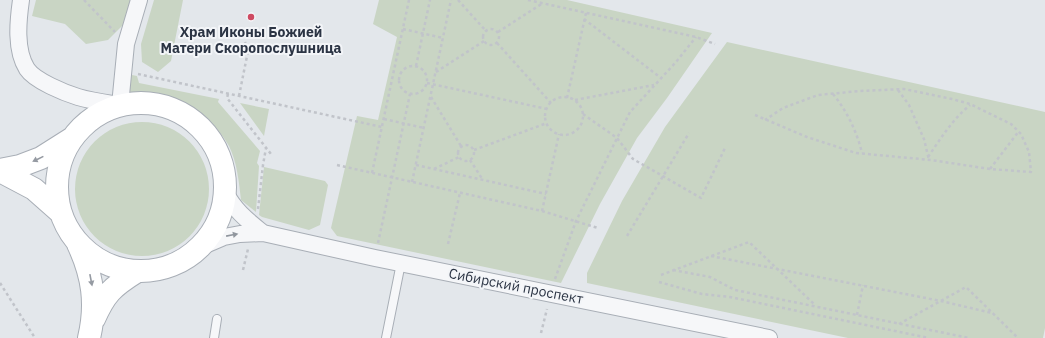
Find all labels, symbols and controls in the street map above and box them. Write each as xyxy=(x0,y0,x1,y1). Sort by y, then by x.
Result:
marker: Храм Иконы Божией Матери Скоропослушница xyxy=(246,12,256,22)
place label: Храм Иконы Божией Матери Скоропослушница xyxy=(160,23,342,57)
one-way arrow xyxy=(32,156,44,162)
one-way arrow xyxy=(226,232,238,238)
street label: Сибирский проспект xyxy=(447,264,585,308)
one-way arrow xyxy=(88,274,94,286)

